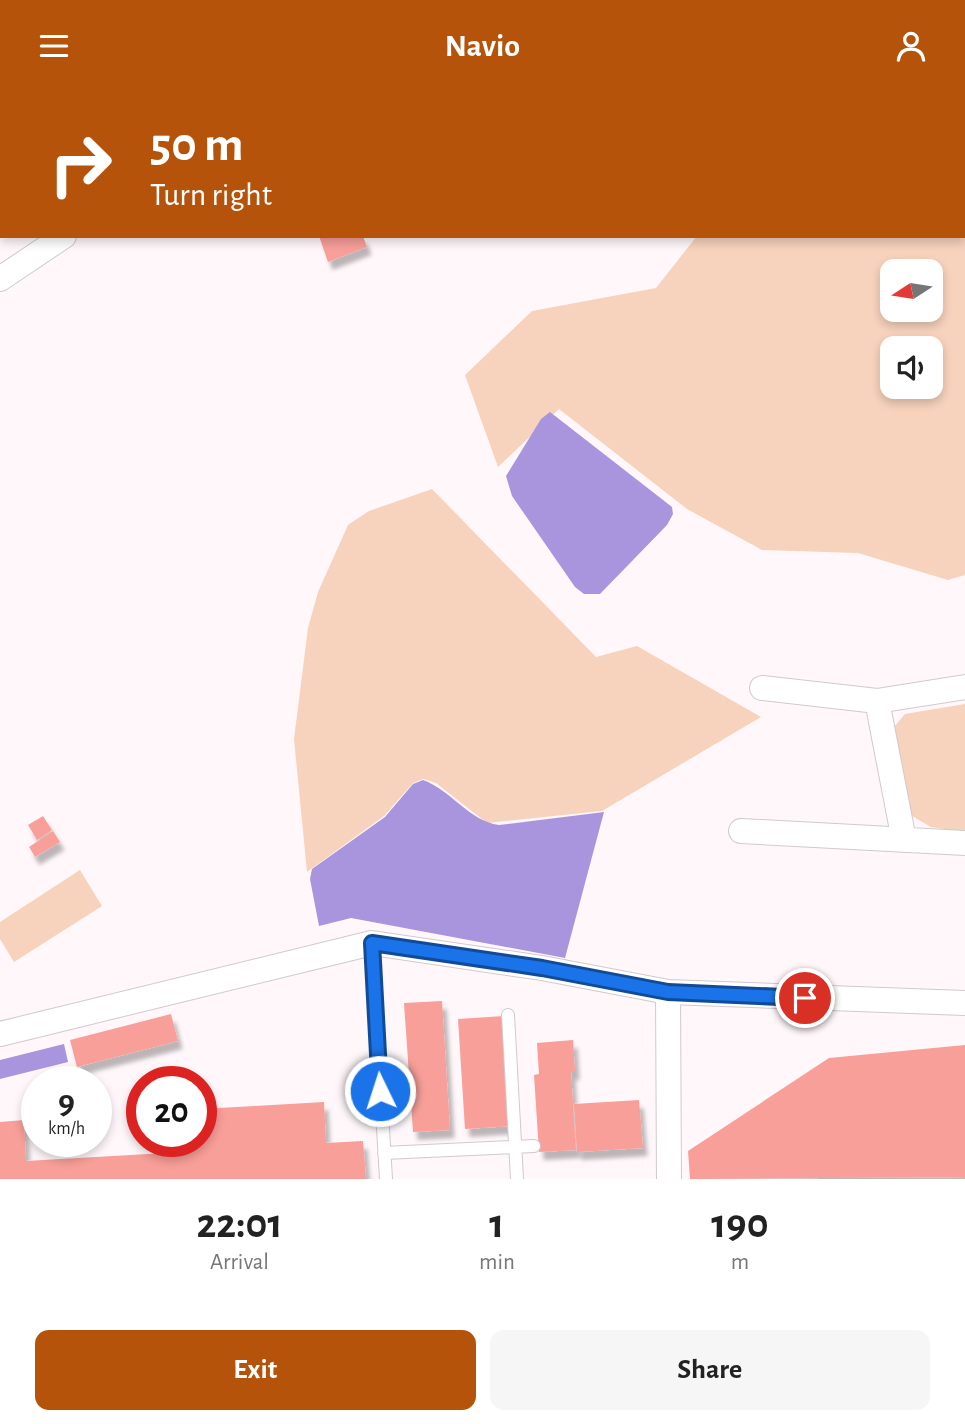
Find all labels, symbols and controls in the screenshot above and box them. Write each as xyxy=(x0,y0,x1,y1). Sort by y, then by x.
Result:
icon: menu xyxy=(35,27,73,65)
icon: person xyxy=(892,27,930,65)
text: Navio xyxy=(445,30,520,62)
icon: right xyxy=(35,119,126,210)
text: 50 m xyxy=(150,121,244,170)
text: Turn right xyxy=(150,179,272,211)
north arrow xyxy=(880,259,943,322)
map controls xyxy=(880,259,943,399)
button: sound xyxy=(880,336,943,399)
pin xyxy=(775,968,835,1028)
icon: arrive xyxy=(786,979,824,1017)
position arrow xyxy=(343,1054,417,1128)
speed limit sign: 20 xyxy=(126,1066,217,1157)
text: 9 xyxy=(58,1085,75,1120)
text: km/h xyxy=(48,1120,85,1138)
text: 22:01 xyxy=(196,1203,283,1245)
text: 1 xyxy=(489,1203,504,1245)
text: 190 xyxy=(711,1203,769,1245)
text: Arrival xyxy=(210,1251,269,1274)
text: min xyxy=(479,1251,515,1274)
text: m xyxy=(731,1251,749,1274)
button: Exit xyxy=(35,1330,476,1410)
button: Share xyxy=(490,1330,930,1410)

